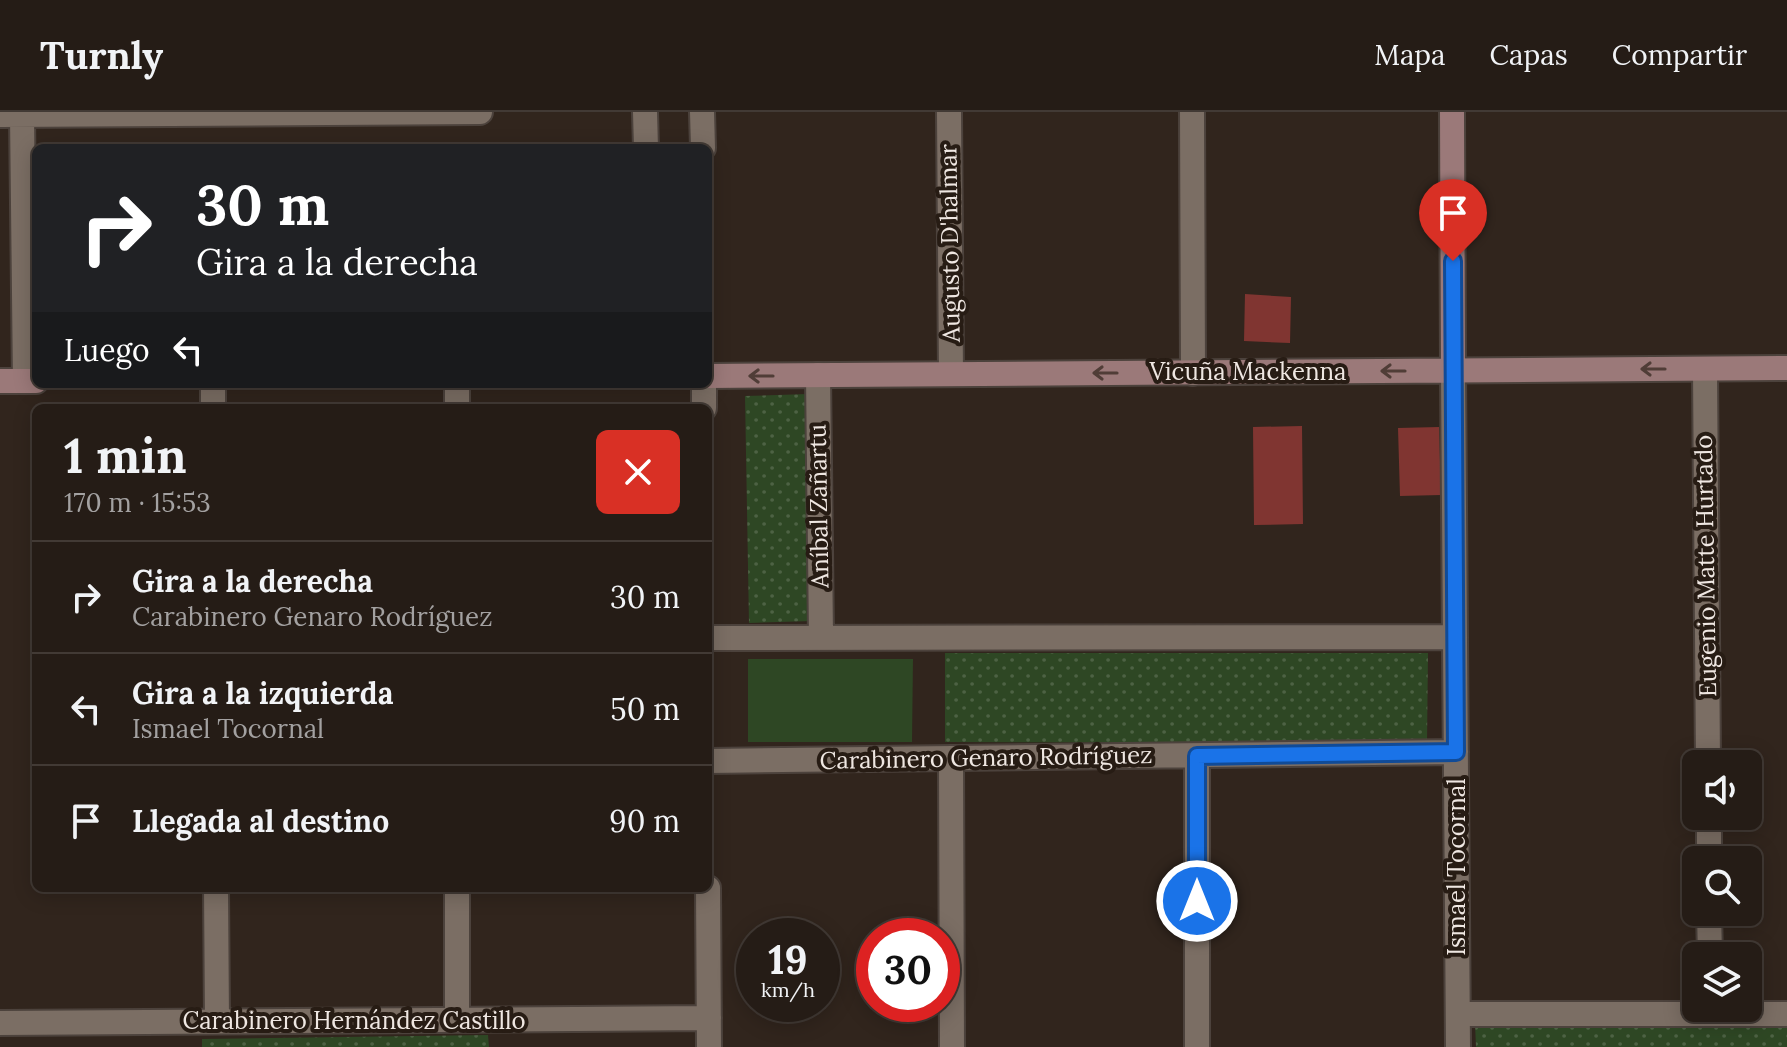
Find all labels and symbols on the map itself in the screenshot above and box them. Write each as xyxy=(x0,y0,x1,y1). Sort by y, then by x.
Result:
street label: Augusto D'halmar xyxy=(932,143,967,343)
pin xyxy=(1419,179,1487,261)
street label: Vicuña Mackenna xyxy=(1149,356,1346,387)
one-way arrow xyxy=(1640,361,1667,377)
one-way arrow xyxy=(1380,364,1407,379)
one-way arrow xyxy=(1092,365,1119,381)
one-way arrow xyxy=(748,368,775,384)
street label: Aníbal Zañartu xyxy=(802,424,835,589)
street label: Eugenio Matte Hurtado xyxy=(1688,435,1723,697)
street label: Carabinero Genaro Rodríguez xyxy=(819,739,1153,776)
street label: Ismael Tocornal xyxy=(1441,778,1472,956)
position arrow xyxy=(1155,859,1239,943)
speed limit sign: 30 xyxy=(856,918,960,1022)
street label: Carabinero Hernández Castillo xyxy=(182,1005,526,1036)

